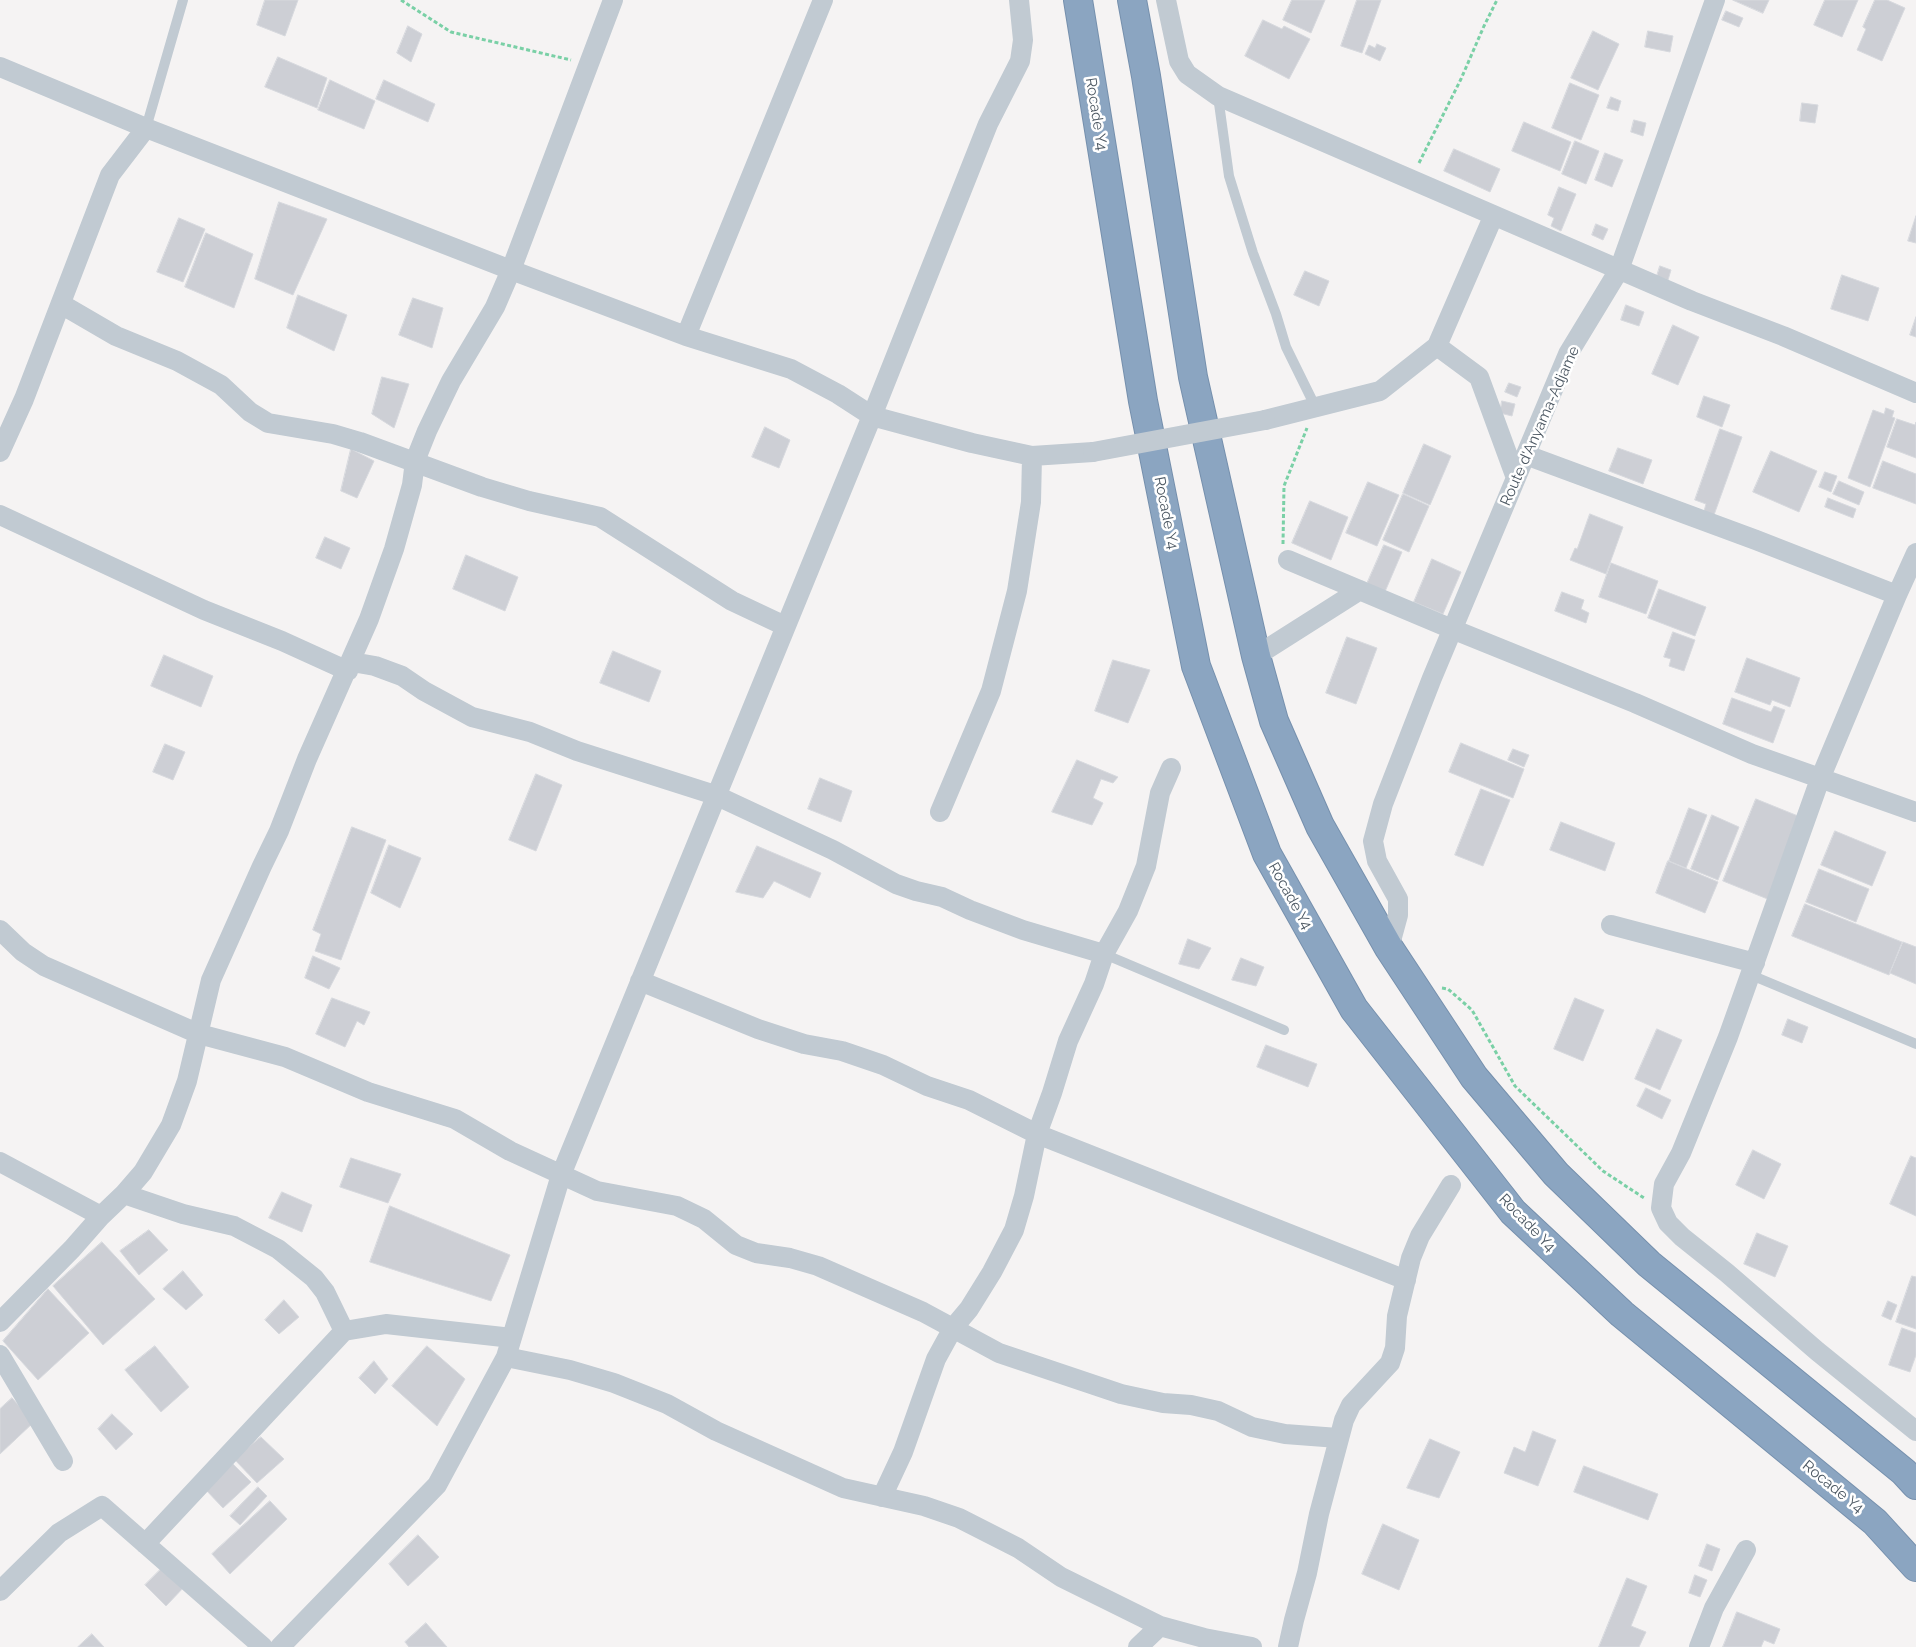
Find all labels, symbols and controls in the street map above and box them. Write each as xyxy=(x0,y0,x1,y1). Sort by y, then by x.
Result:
street label: Rocade Y4 xyxy=(1081,76,1111,152)
street label: Route d'Anyama-Adjame xyxy=(1497,343,1583,509)
street label: Rocade Y4 xyxy=(1150,475,1182,551)
street label: Rocade Y4 xyxy=(1264,859,1316,933)
street label: Rocade Y4 xyxy=(1495,1190,1559,1256)
street label: Rocade Y4 xyxy=(1799,1457,1867,1517)

